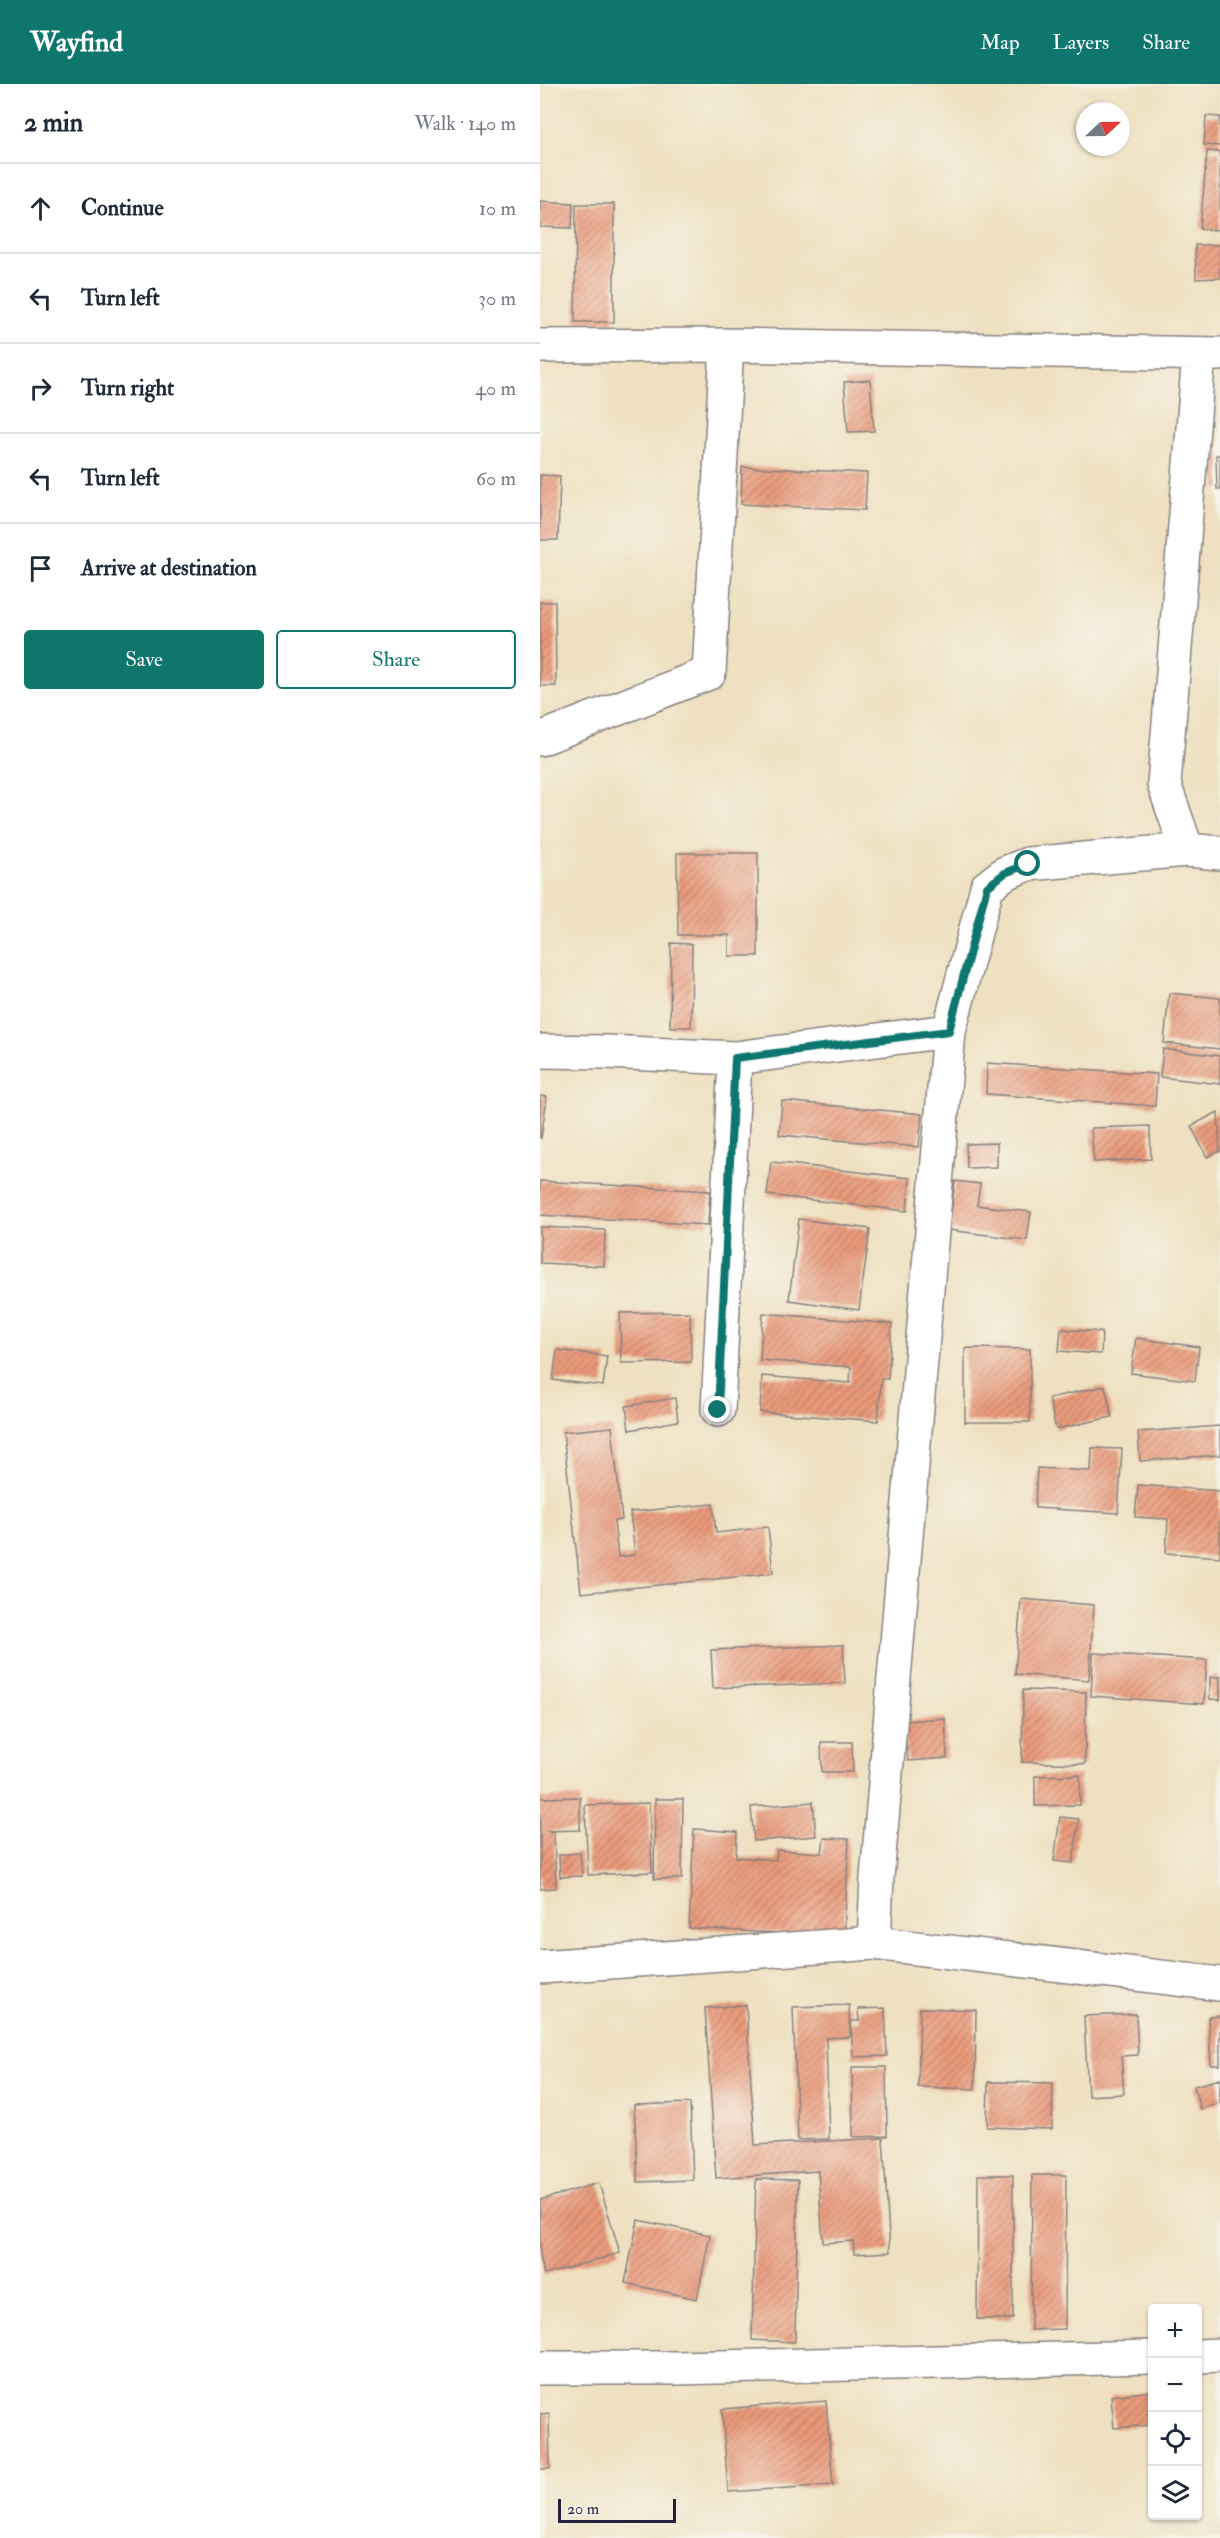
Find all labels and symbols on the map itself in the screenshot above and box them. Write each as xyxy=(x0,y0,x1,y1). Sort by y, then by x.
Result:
north arrow xyxy=(1076,102,1130,156)
route start xyxy=(1014,850,1040,876)
route end xyxy=(704,1396,730,1422)
scale bar xyxy=(558,2496,676,2524)

